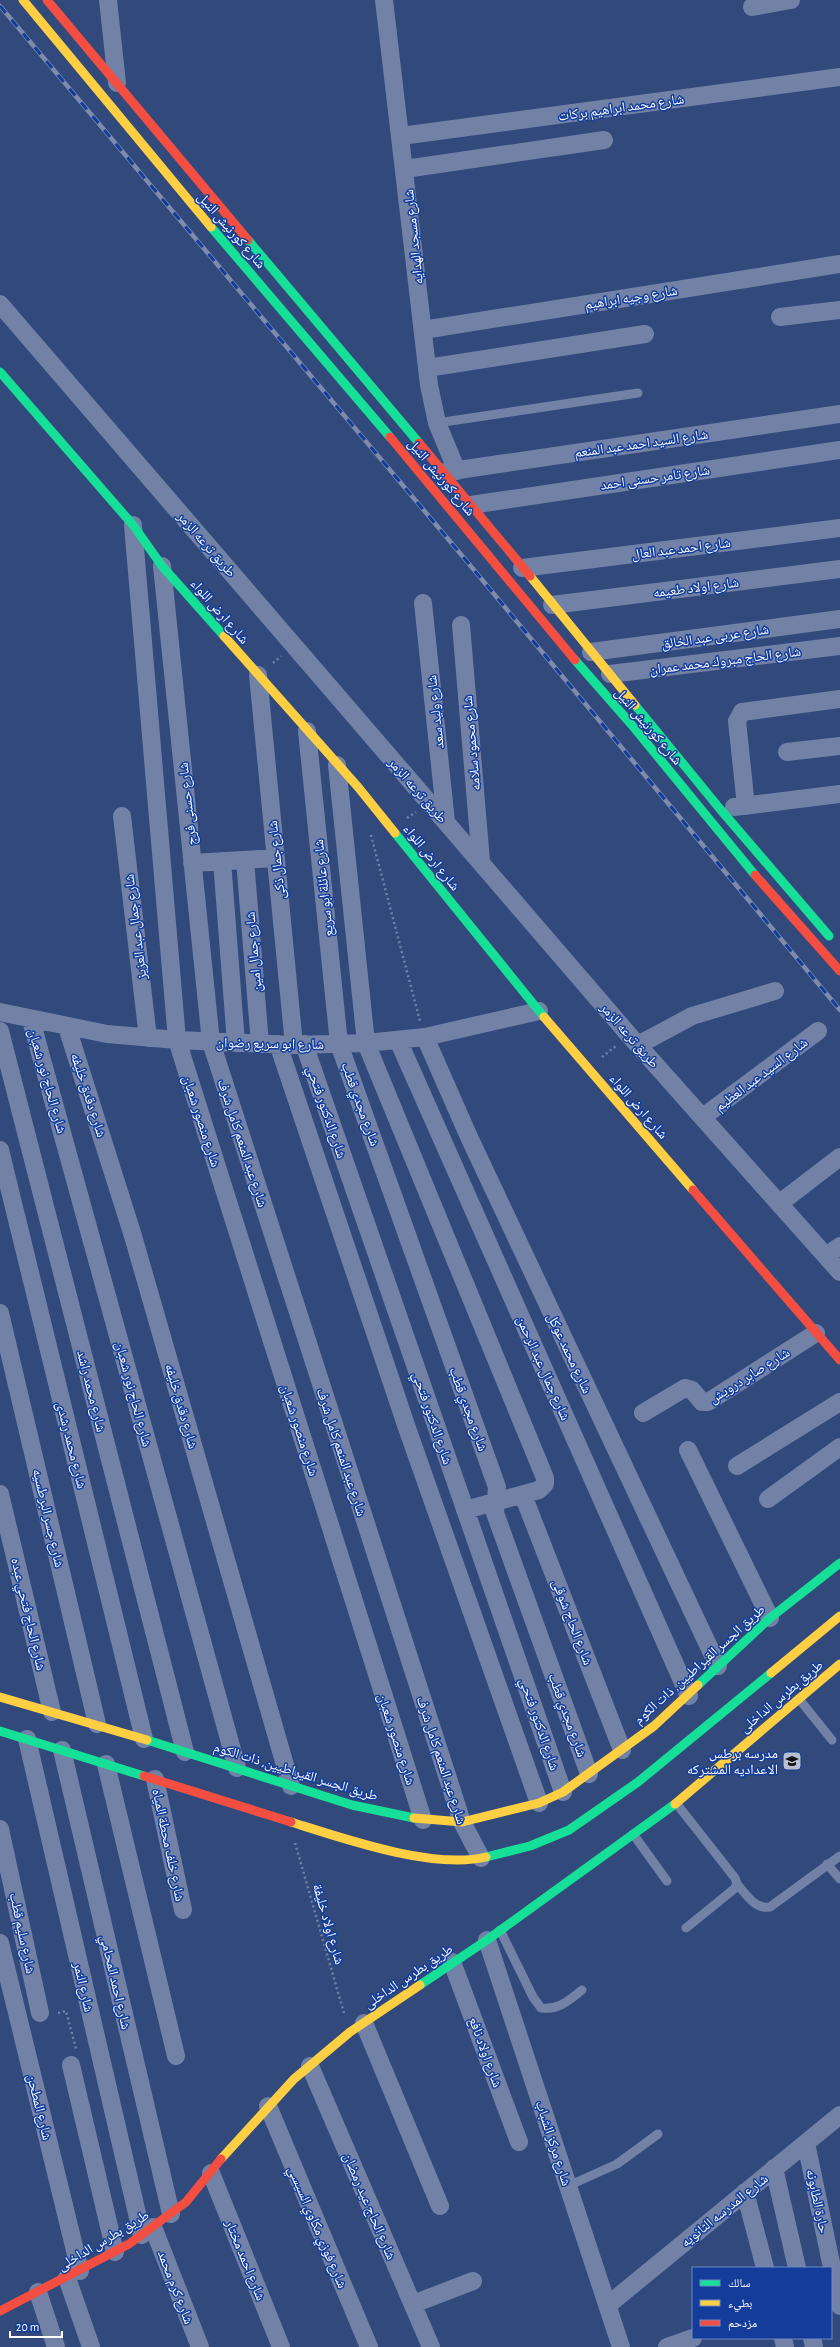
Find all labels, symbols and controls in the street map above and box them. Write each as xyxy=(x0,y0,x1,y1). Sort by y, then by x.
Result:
street label: شارع محمد ابراهيم بركات xyxy=(557,92,685,126)
street label: شارع مسجد الهدايه xyxy=(402,188,428,285)
street label: شارع كورنيش النيل xyxy=(193,190,268,273)
street label: شارع وجيه ابراهيم xyxy=(584,284,679,314)
street label: شارع السيد احمد عبد المنعم xyxy=(573,428,709,462)
street label: شارع كورنيش النيل xyxy=(404,436,477,520)
street label: شارع تامر حسنى احمد xyxy=(599,463,711,495)
street label: طريق ترعه الزمر xyxy=(172,509,238,581)
street label: شارع احمد عبد العال xyxy=(631,536,732,564)
street label: شارع ارض اللواء xyxy=(186,576,251,648)
street label: شارع اولاد طعيمه xyxy=(652,576,740,602)
street label: شارع عربى عبد الخالق xyxy=(660,622,770,653)
street label: شارع الحاج مبروك محمد عمران xyxy=(649,645,802,679)
street label: شارع وليد سعد xyxy=(425,674,449,749)
street label: شارع كورنيش النيل xyxy=(611,685,684,769)
street label: شارع محمود سلامه xyxy=(461,695,485,791)
street label: طريق ترعه الزمر xyxy=(383,755,449,827)
street label: شارع حسنى فرج xyxy=(177,761,201,846)
street label: شارع جمال ذكى xyxy=(266,820,290,900)
street label: شارع ارض اللواء xyxy=(399,822,462,895)
street label: شارع عائلة ابو سريع xyxy=(312,838,338,937)
street label: شارع جمال عبد العزيز xyxy=(123,873,152,981)
street label: شارع جمال امين xyxy=(244,911,266,993)
street label: طريق ترعه الزمر xyxy=(595,1000,661,1072)
street label: شارع الحاج نور شعبان xyxy=(23,1027,69,1136)
street label: شارع ابو سريع رضوان xyxy=(216,1036,324,1054)
street label: شارع السيد عبد العظيم xyxy=(713,1036,812,1116)
street label: شارع دقدق خليفه xyxy=(66,1051,108,1140)
street label: شارع مجدي قطب xyxy=(335,1060,382,1149)
street label: شارع الدكتور فتحي xyxy=(300,1064,348,1162)
street label: شارع ارض اللواء xyxy=(605,1071,670,1143)
street label: شارع منصور شعبان xyxy=(178,1074,222,1169)
street label: شارع عبد المنعم كامل شرف xyxy=(213,1078,269,1210)
street label: شارع محمد عوكل xyxy=(543,1311,594,1397)
street label: شارع جمال عبد الرحمن xyxy=(512,1314,572,1424)
street label: شارع الحاج نور شعبان xyxy=(110,1340,154,1449)
street label: شارع صابر درويش xyxy=(707,1346,793,1408)
street label: شارع محمد راشد xyxy=(72,1349,108,1434)
street label: شارع دقدق خليفه xyxy=(160,1362,200,1451)
street label: شارع مجدي قطب xyxy=(443,1365,490,1454)
street label: شارع الدكتور فتحي xyxy=(406,1370,454,1468)
street label: شارع منصور شعبان xyxy=(276,1383,320,1478)
street label: شارع عبد المنعم كامل شرف xyxy=(312,1387,368,1519)
street label: شارع محمد رشدى xyxy=(51,1400,89,1491)
street label: شارع جسر البرطسيه xyxy=(28,1467,66,1569)
street label: شارع الحاج فتحي عبده xyxy=(5,1557,48,1673)
street label: شارع الحاج شوقى xyxy=(547,1578,595,1668)
street label: طريق الجسر القيراطيين, ذات الكوم xyxy=(631,1602,769,1729)
street label: طريق بطرس الداخلى xyxy=(737,1658,827,1737)
street label: شارع مجدي قطب xyxy=(542,1671,589,1760)
street label: شارع الدكتور فتحي xyxy=(513,1676,561,1774)
street label: شارع منصور شعبان xyxy=(373,1692,417,1787)
street label: شارع عبد المنعم كامل شرف xyxy=(412,1695,468,1827)
street label: طريق الجسر القيراطيين, ذات الكوم xyxy=(211,1740,380,1806)
place label: مدرسه برطس الاعداديه المشتركه xyxy=(687,1747,778,1778)
school or university icon: مدرسه برطس الاعداديه المشتركه xyxy=(781,1750,803,1772)
street label: شارع خلف محطة المياه xyxy=(147,1788,187,1903)
street label: شارع اولاد خليفة xyxy=(308,1882,346,1967)
street label: شارع سليم قطب xyxy=(5,1891,37,1975)
street label: شارع احمد المحامي xyxy=(94,1933,133,2032)
street label: طريق بطرس الداخلى xyxy=(362,1942,457,2013)
street label: شارع النمر xyxy=(68,1960,96,2014)
street label: شارع اولاد نافع xyxy=(464,2015,504,2090)
street label: شارع المطحن xyxy=(22,2073,54,2142)
street label: شارع مركز الشباب xyxy=(531,2099,573,2188)
street label: شارع الحاج عيد رمضان xyxy=(338,2151,398,2263)
street label: شارع فوزي مكاوي السيسي xyxy=(282,2164,349,2292)
street label: حارة الطابونه xyxy=(802,2168,831,2235)
street label: شارع المدرسه الثانويه xyxy=(679,2172,772,2252)
street label: طريق بطرس الداخلى xyxy=(55,2208,153,2275)
street label: شارع احمد مختار xyxy=(220,2217,268,2303)
street label: شارع كرم محمد xyxy=(153,2249,196,2327)
legend xyxy=(692,2267,832,2339)
text: سالك xyxy=(728,2277,750,2289)
text: بطيء xyxy=(728,2297,752,2313)
scale bar xyxy=(10,2313,62,2339)
text: مزدحم xyxy=(728,2317,757,2331)
text: 20 m xyxy=(16,2321,39,2333)

